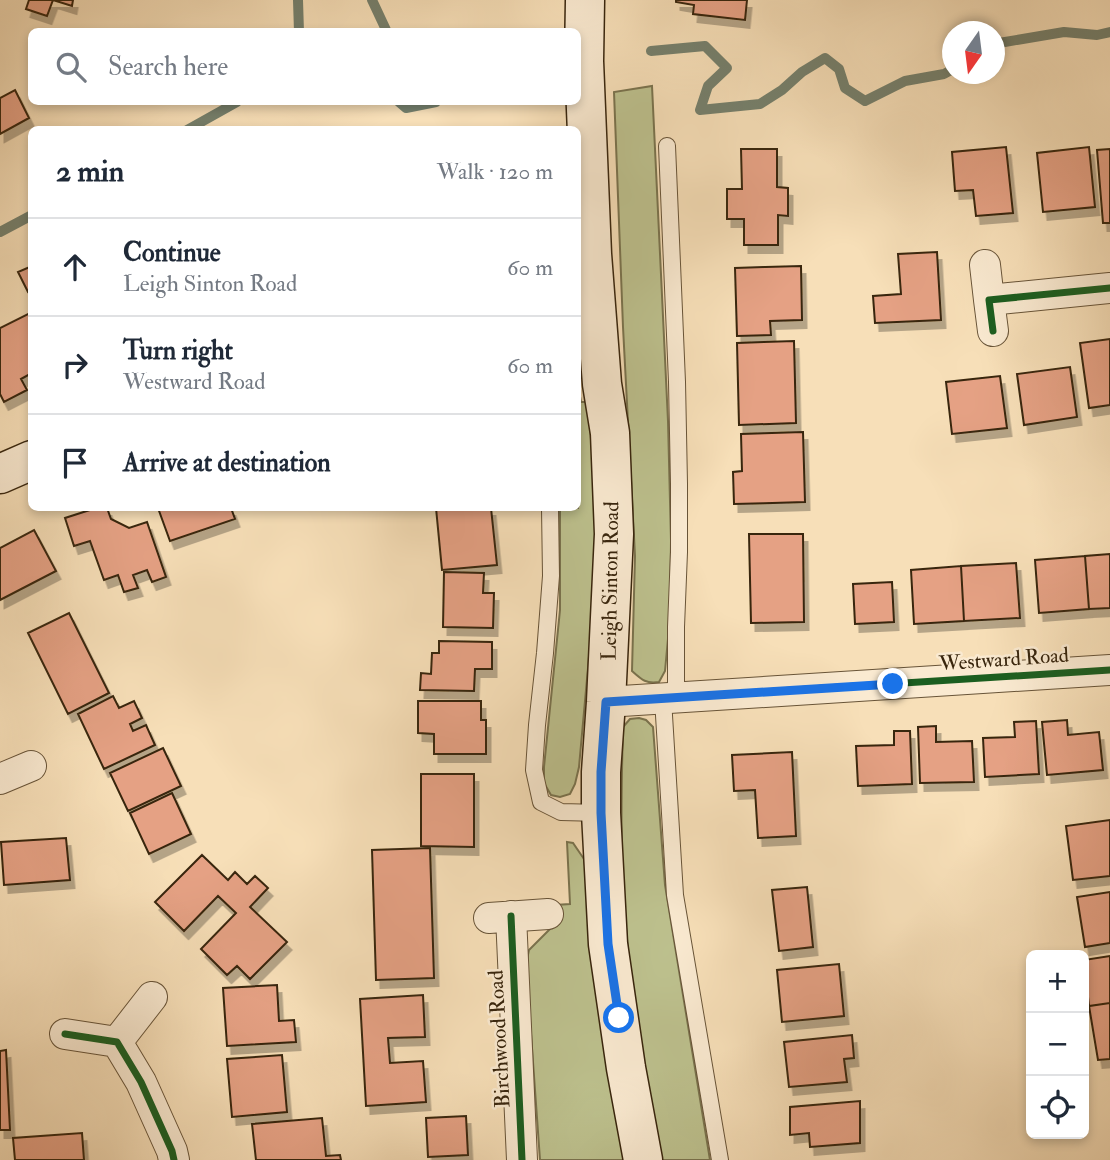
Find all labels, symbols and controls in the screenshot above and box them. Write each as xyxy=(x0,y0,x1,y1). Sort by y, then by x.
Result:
north arrow xyxy=(942,21,1005,84)
search box xyxy=(28,28,581,105)
icon: search xyxy=(52,48,90,86)
text: Search here xyxy=(108,51,228,83)
text: 2 min xyxy=(56,153,124,190)
text: Walk · 120 m xyxy=(437,157,553,186)
text: Continue xyxy=(123,237,221,269)
icon: ahead xyxy=(56,248,94,286)
text: 60 m xyxy=(507,253,553,282)
text: Leigh Sinton Road xyxy=(123,269,297,298)
text: Turn right xyxy=(123,335,233,367)
icon: right xyxy=(56,346,94,384)
text: 60 m xyxy=(507,351,553,380)
text: Westward Road xyxy=(123,367,266,396)
icon: arrive xyxy=(56,444,94,482)
text: Arrive at destination xyxy=(123,447,331,479)
street label: Leigh Sinton Road xyxy=(596,501,625,661)
street label: Westward Road xyxy=(937,641,1071,678)
route end xyxy=(877,668,908,699)
map controls xyxy=(1026,950,1089,1139)
button: + xyxy=(1026,950,1089,1013)
street label: Birchwood Road xyxy=(482,969,517,1109)
route start xyxy=(603,1002,634,1033)
button: − xyxy=(1026,1013,1089,1076)
button: locate xyxy=(1026,1076,1089,1139)

